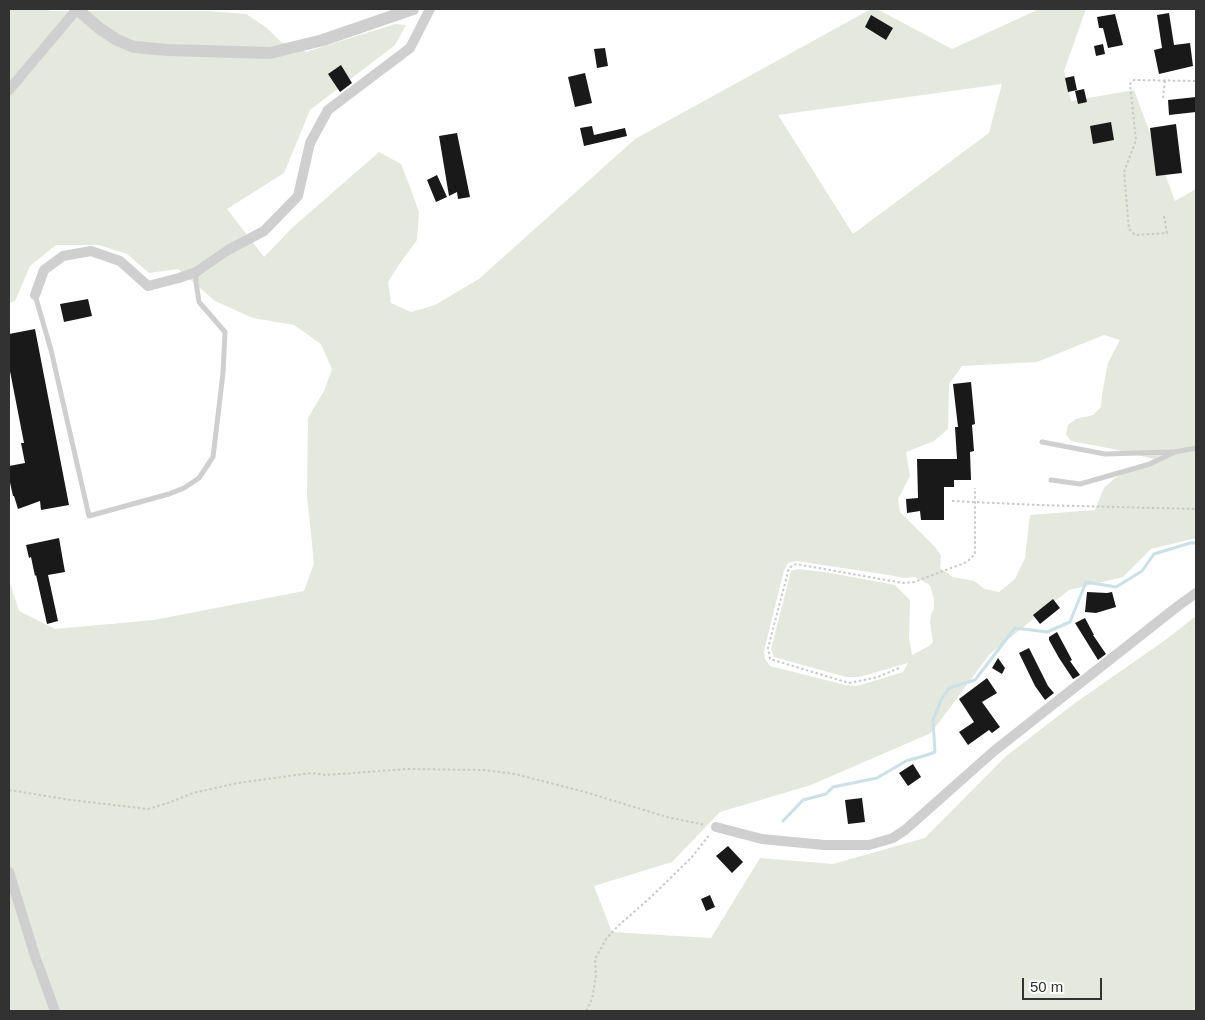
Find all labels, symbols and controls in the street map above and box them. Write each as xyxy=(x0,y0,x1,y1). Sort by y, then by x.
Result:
scale bar xyxy=(1025,968,1105,1000)
text: 50 m xyxy=(1030,978,1063,995)

